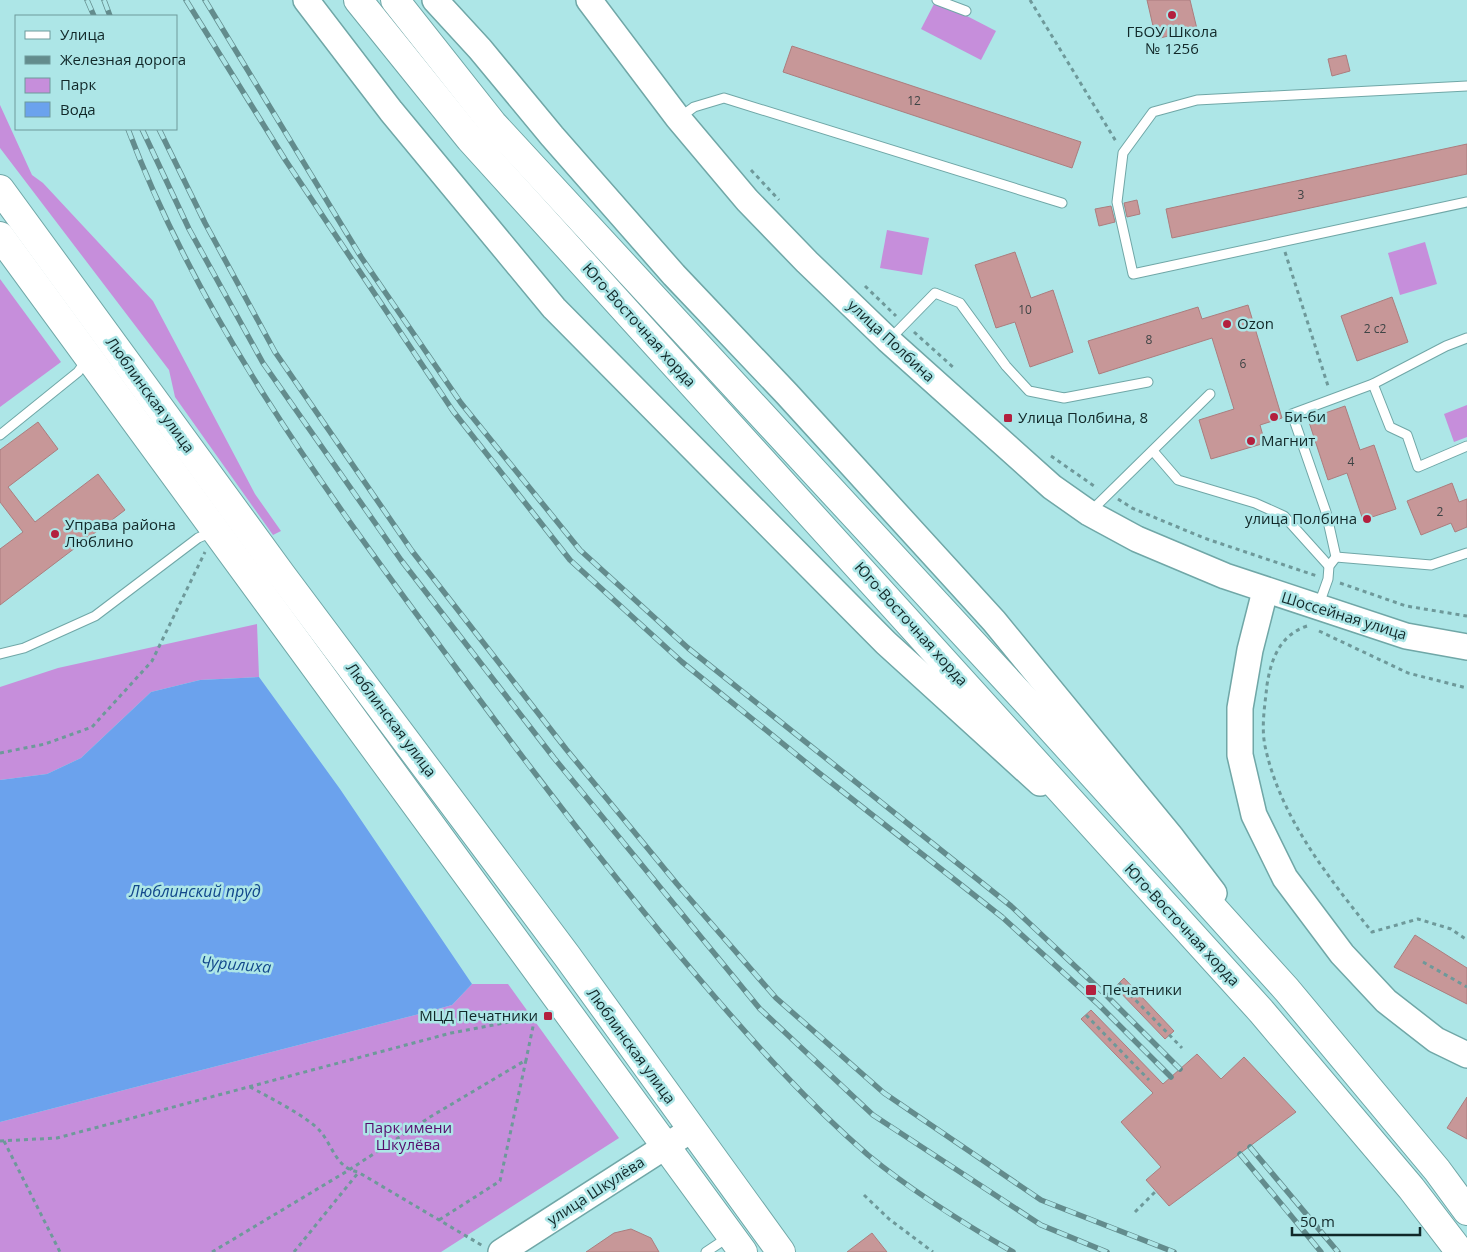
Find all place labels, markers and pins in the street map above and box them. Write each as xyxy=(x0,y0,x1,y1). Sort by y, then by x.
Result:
marker: ГБОУ Школа № 1256 xyxy=(1166,9,1178,21)
place label: ГБОУ Школа № 1256 xyxy=(1127,21,1217,58)
place label: Ozon xyxy=(1237,313,1274,333)
marker: Ozon xyxy=(1221,318,1233,330)
place label: Би-би xyxy=(1284,406,1326,426)
place label: Улица Полбина, 8 xyxy=(1018,407,1148,427)
marker: Би-би xyxy=(1268,411,1280,423)
marker: Улица Полбина, 8 xyxy=(1002,412,1014,424)
place label: Магнит xyxy=(1261,430,1315,450)
marker: Магнит xyxy=(1245,435,1257,447)
place label: улица Полбина xyxy=(1245,508,1357,528)
marker: улица Полбина xyxy=(1361,513,1373,525)
place label: Управа района Люблино xyxy=(65,514,176,551)
marker: Управа района Люблино xyxy=(49,528,61,540)
place label: Печатники xyxy=(1102,979,1182,999)
marker: Печатники xyxy=(1084,983,1098,997)
place label: МЦД Печатники xyxy=(419,1005,538,1025)
marker: МЦД Печатники xyxy=(542,1010,554,1022)

